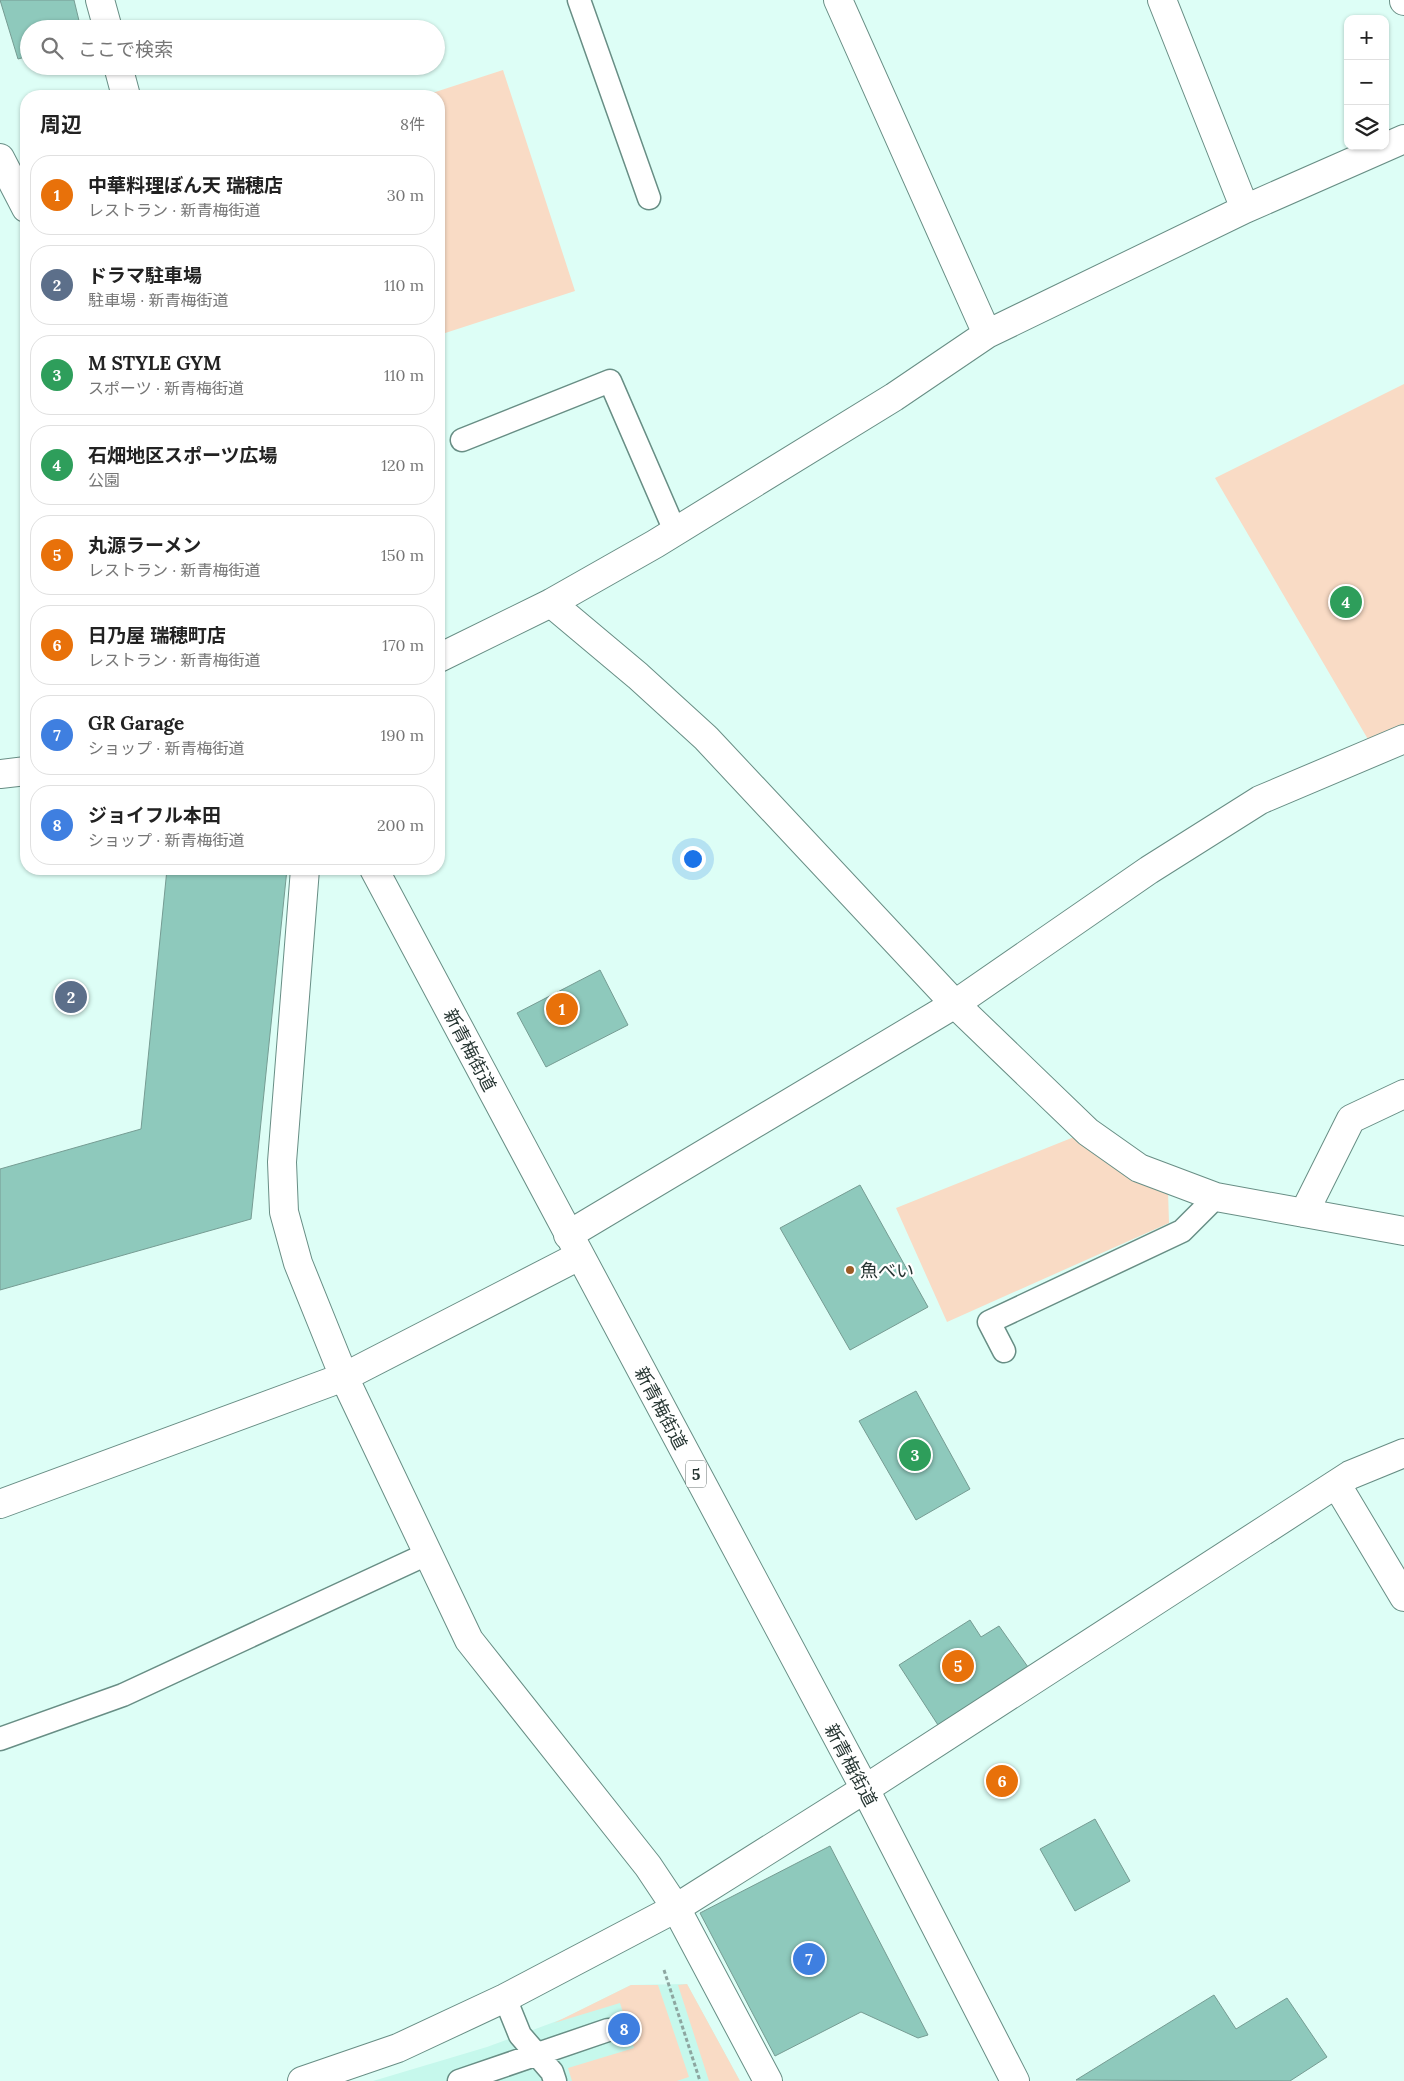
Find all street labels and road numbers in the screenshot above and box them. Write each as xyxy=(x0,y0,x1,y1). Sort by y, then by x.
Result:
street label: 新青梅街道 xyxy=(439,1005,501,1095)
street label: 新青梅街道 xyxy=(630,1363,692,1453)
road number: 5 xyxy=(686,1460,706,1488)
street label: 新青梅街道 xyxy=(820,1720,882,1810)

